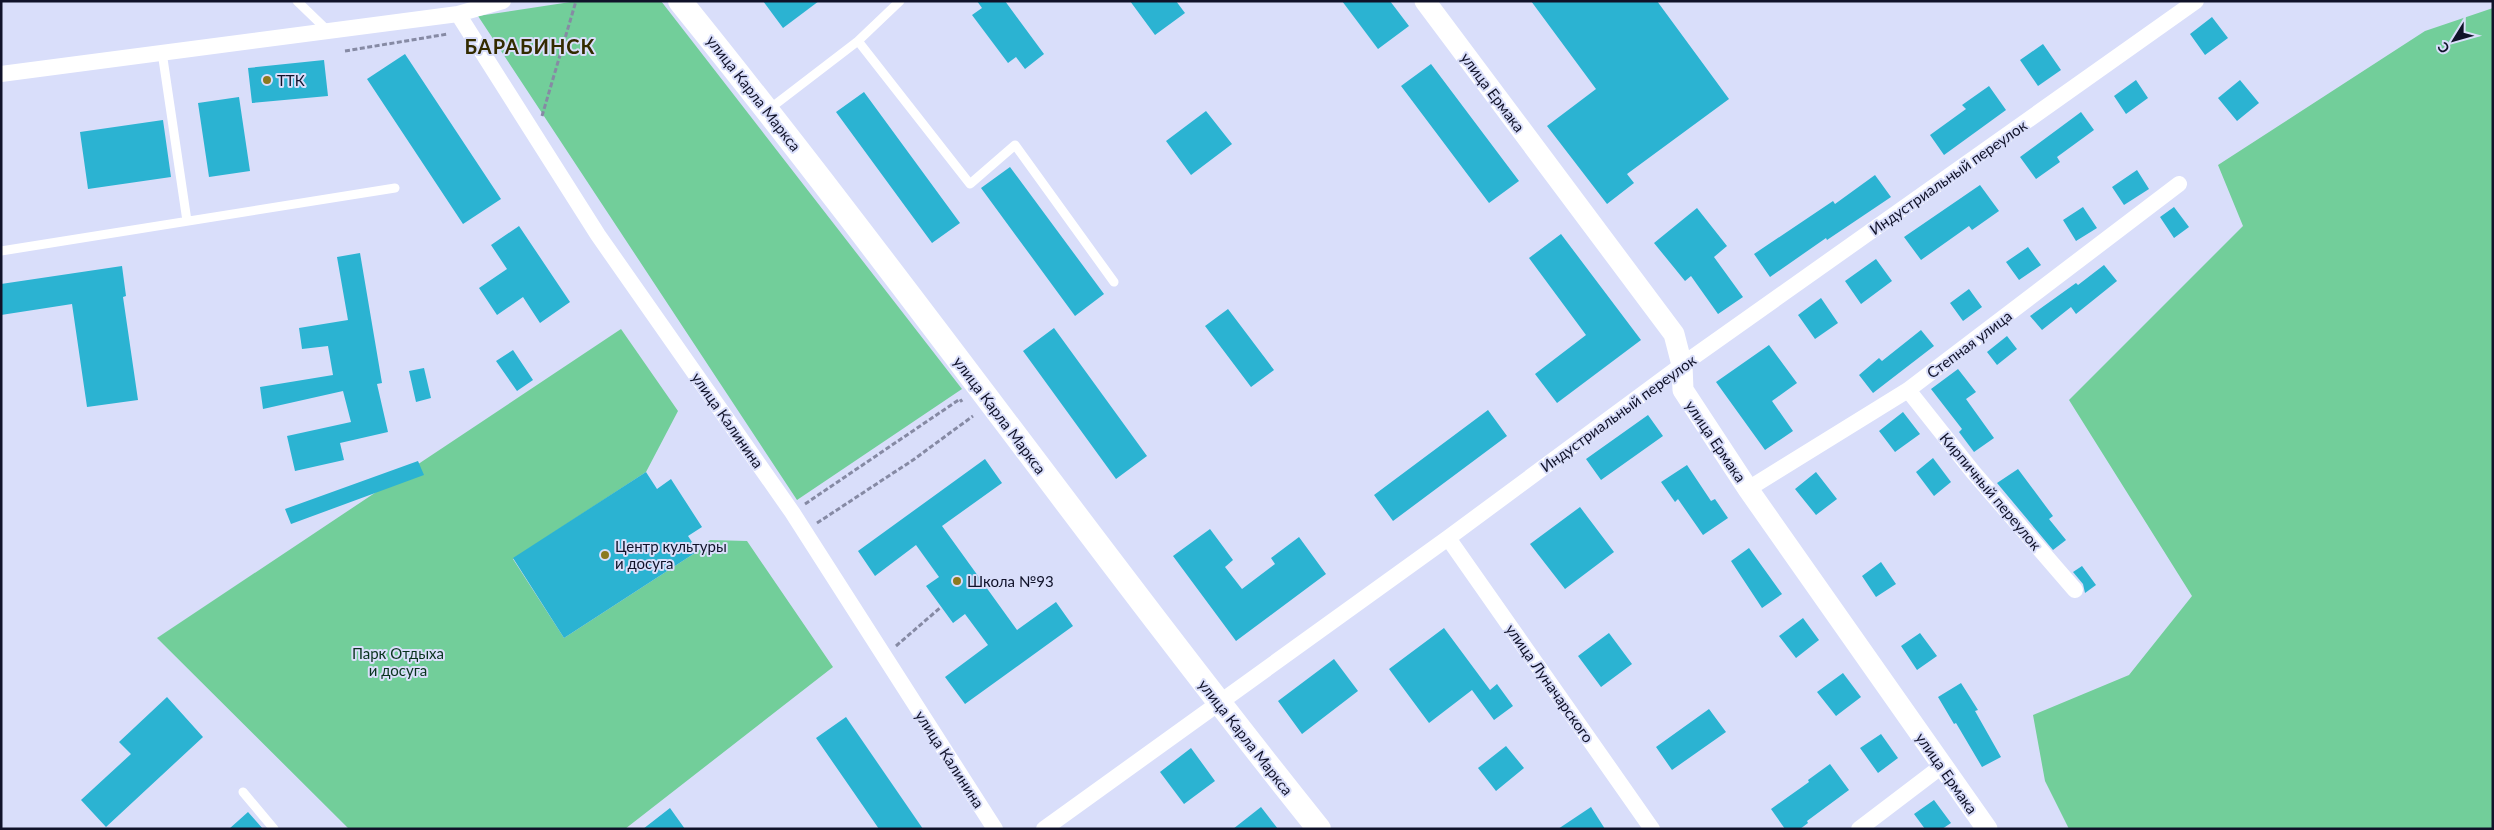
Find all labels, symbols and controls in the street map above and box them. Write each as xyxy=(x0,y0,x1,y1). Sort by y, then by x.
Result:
north arrow xyxy=(2429,15,2479,65)
street label: улица Карла Маркса xyxy=(703,31,805,155)
district label: БАРАБИНСК xyxy=(465,34,595,58)
text: С xyxy=(2433,39,2453,57)
street label: улица Ермака xyxy=(1457,49,1529,135)
place label: ТТК xyxy=(277,71,305,89)
marker: ТТК xyxy=(261,74,273,86)
street label: Индустриальный переулок xyxy=(1866,116,2030,238)
street label: Степная улица xyxy=(1923,306,2015,382)
street label: Индустриальный переулок xyxy=(1537,350,1699,475)
street label: улица Карла Маркса xyxy=(950,353,1050,477)
street label: улица Калинина xyxy=(688,369,768,471)
street label: улица Ермака xyxy=(1682,397,1750,485)
street label: Кирпичный переулок xyxy=(1937,428,2046,554)
place label: Центр культуры и досуга xyxy=(615,537,727,572)
marker: Центр культуры и досуга xyxy=(599,549,611,561)
place label: Школа №93 xyxy=(967,572,1054,590)
marker: Школа №93 xyxy=(951,575,963,587)
street label: улица Луначарского xyxy=(1502,620,1598,746)
park label: Парк Отдыха и досуга xyxy=(352,644,444,679)
street label: улица Карла Маркса xyxy=(1195,675,1297,799)
street label: улица Калинина xyxy=(912,707,988,811)
street label: улица Ермака xyxy=(1912,729,1982,817)

